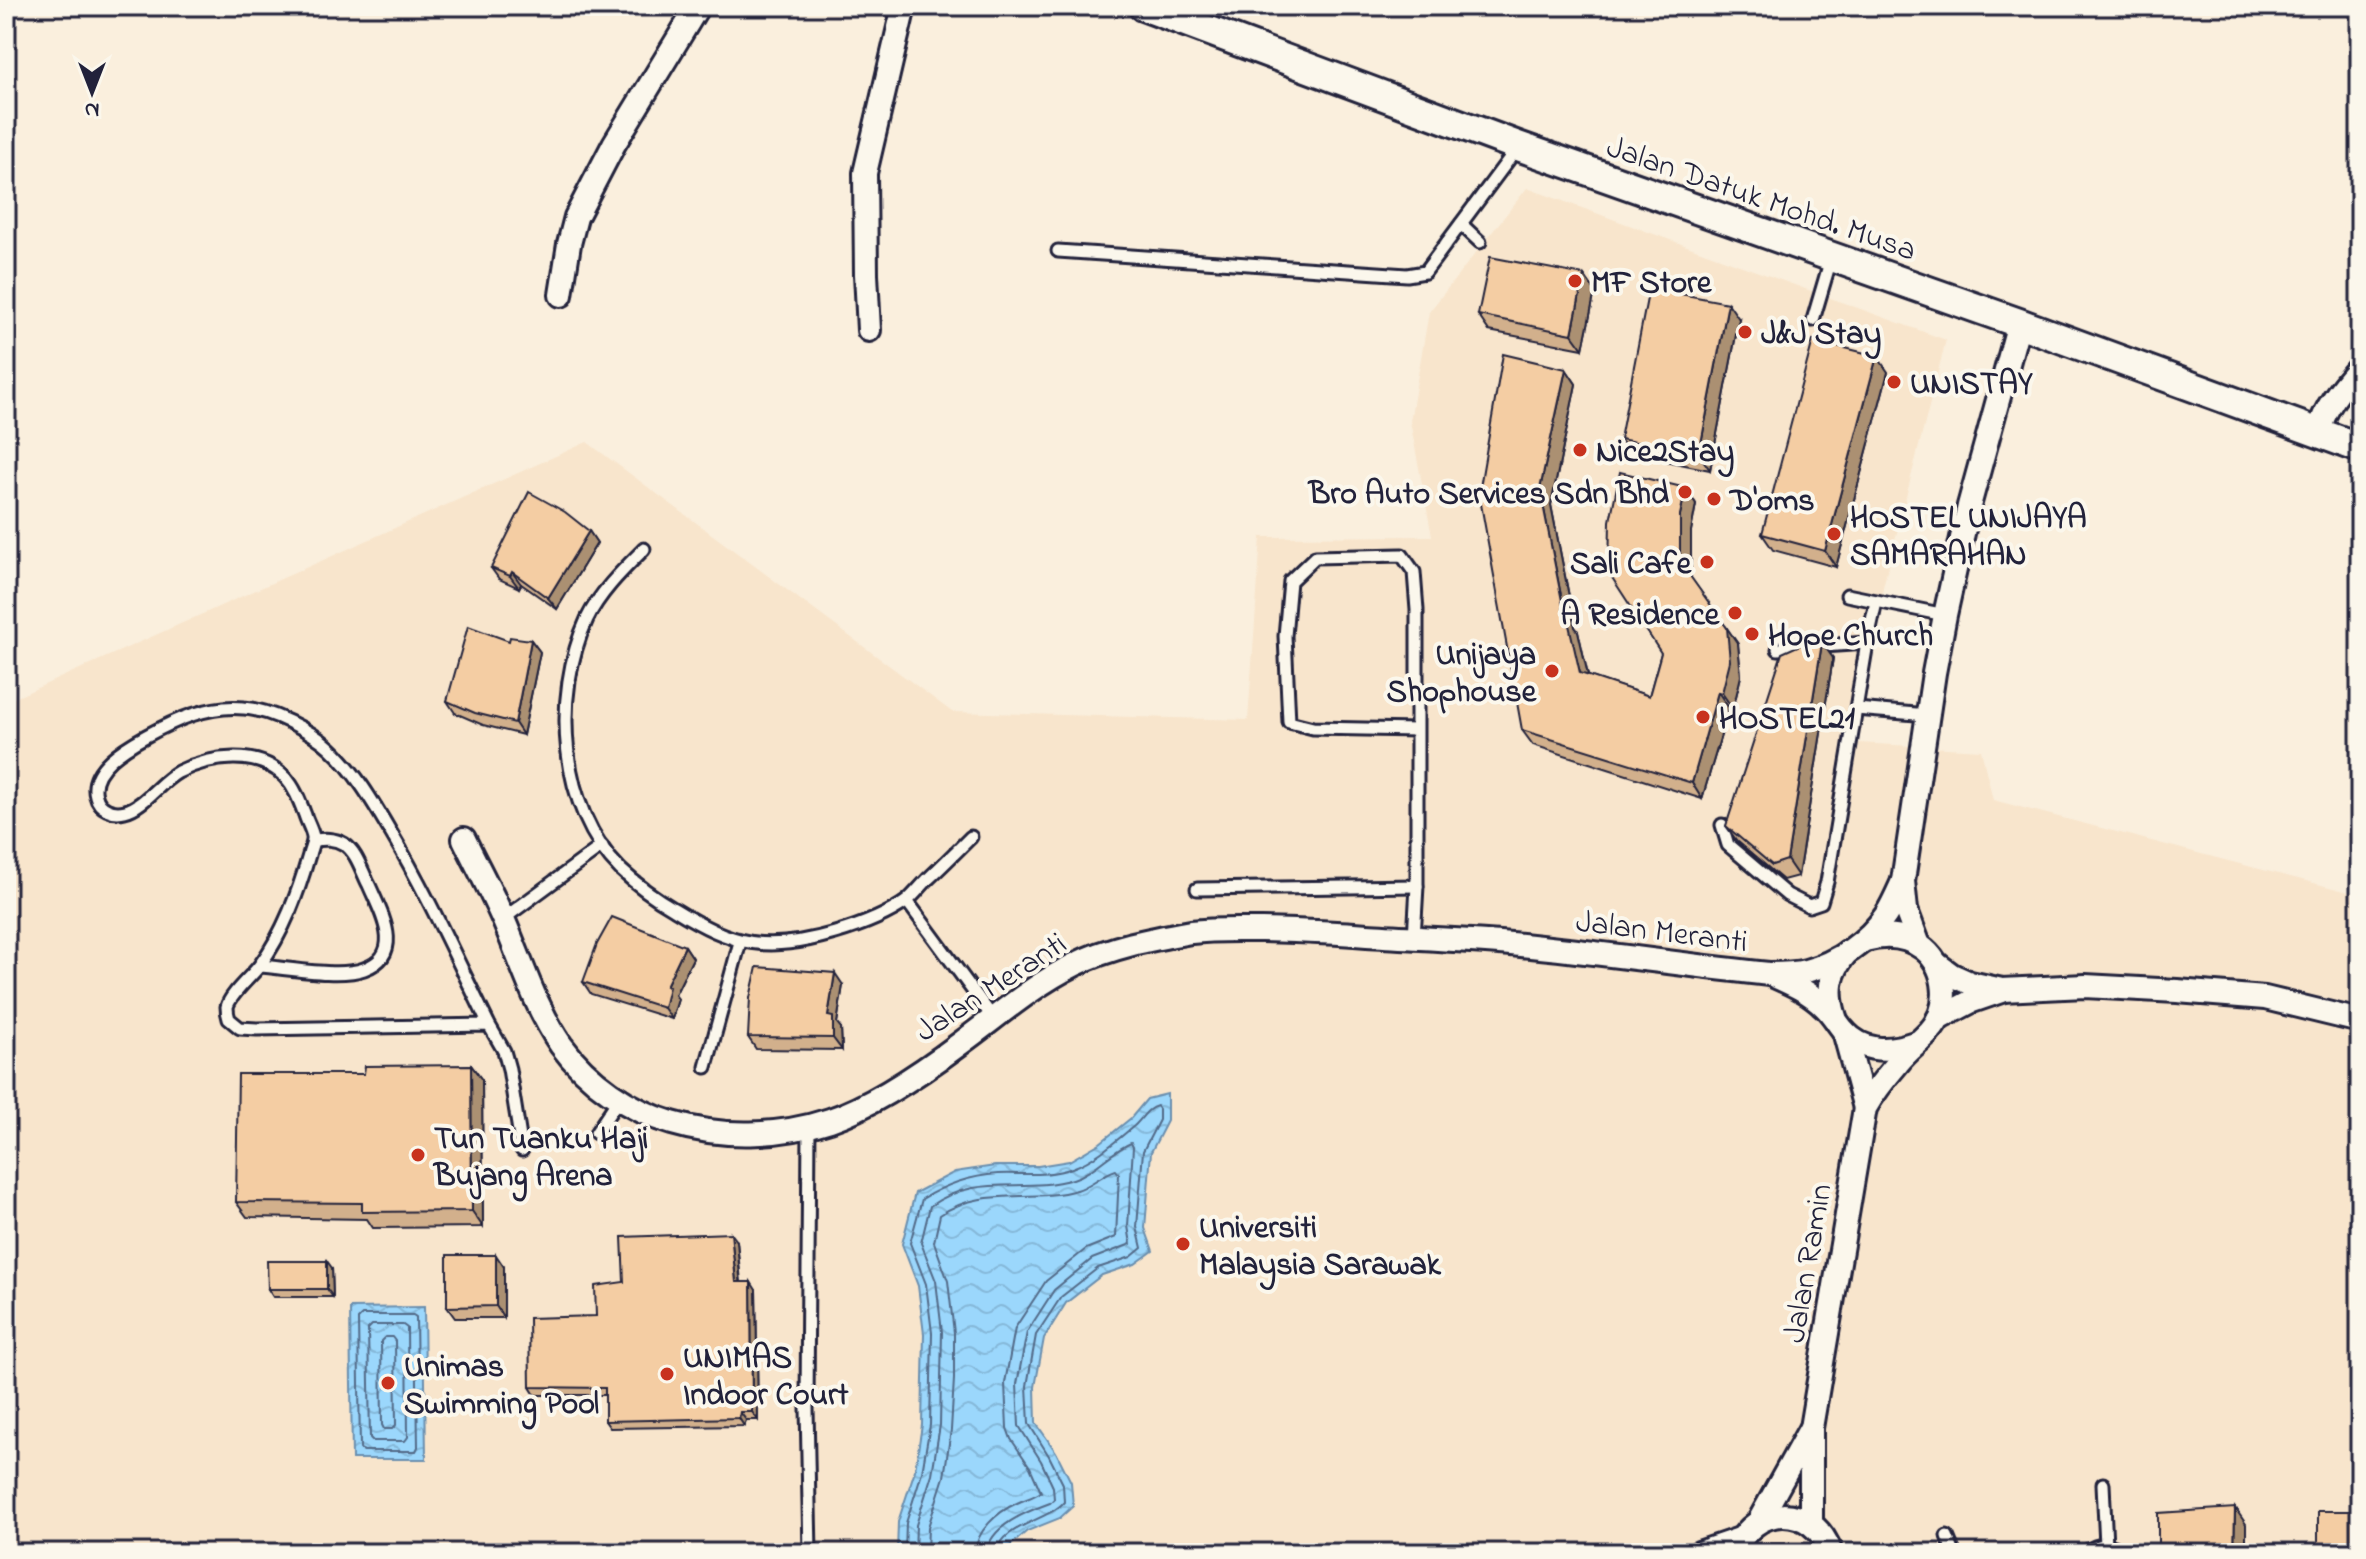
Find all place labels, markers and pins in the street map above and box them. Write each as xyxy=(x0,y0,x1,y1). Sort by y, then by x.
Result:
place label: MF Store xyxy=(1591,261,1713,308)
marker: MF Store xyxy=(1566,272,1584,290)
place label: J&J Stay xyxy=(1761,312,1881,360)
marker: J&J Stay xyxy=(1736,323,1754,341)
place label: UNISTAY xyxy=(1910,362,2033,409)
marker: UNISTAY xyxy=(1885,373,1903,391)
place label: Nice2Stay xyxy=(1596,430,1734,478)
marker: Nice2Stay xyxy=(1571,441,1589,459)
place label: Bro Auto Services Sdn Bhd xyxy=(1307,472,1669,519)
place label: D'oms xyxy=(1728,479,1815,526)
marker: Bro Auto Services Sdn Bhd xyxy=(1676,483,1694,501)
marker: D'oms xyxy=(1705,490,1723,508)
place label: HOSTEL UNIJAYA SAMARAHAN xyxy=(1850,496,2087,580)
marker: HOSTEL UNIJAYA SAMARAHAN xyxy=(1825,525,1843,543)
place label: Sali Cafe xyxy=(1570,542,1693,589)
marker: Sali Cafe xyxy=(1698,553,1716,571)
place label: A Residence xyxy=(1561,593,1721,640)
marker: A Residence xyxy=(1726,604,1744,622)
place label: Hope Church xyxy=(1768,614,1933,661)
marker: Hope Church xyxy=(1743,625,1761,643)
place label: Unijaya Shophouse xyxy=(1386,633,1538,717)
marker: Unijaya Shophouse xyxy=(1543,662,1561,680)
place label: HOSTEL21 xyxy=(1719,697,1855,744)
marker: HOSTEL21 xyxy=(1694,708,1712,726)
place label: Tun Tuanku Haji Bujang Arena xyxy=(432,1117,648,1202)
marker: Tun Tuanku Haji Bujang Arena xyxy=(409,1146,427,1164)
place label: Universiti Malaysia Sarawak xyxy=(1199,1206,1442,1291)
marker: Universiti Malaysia Sarawak xyxy=(1174,1235,1192,1253)
place label: UNIMAS Indoor Court xyxy=(683,1336,849,1420)
place label: Unimas Swimming Pool xyxy=(404,1345,599,1430)
marker: UNIMAS Indoor Court xyxy=(658,1365,676,1383)
marker: Unimas Swimming Pool xyxy=(379,1374,397,1392)

